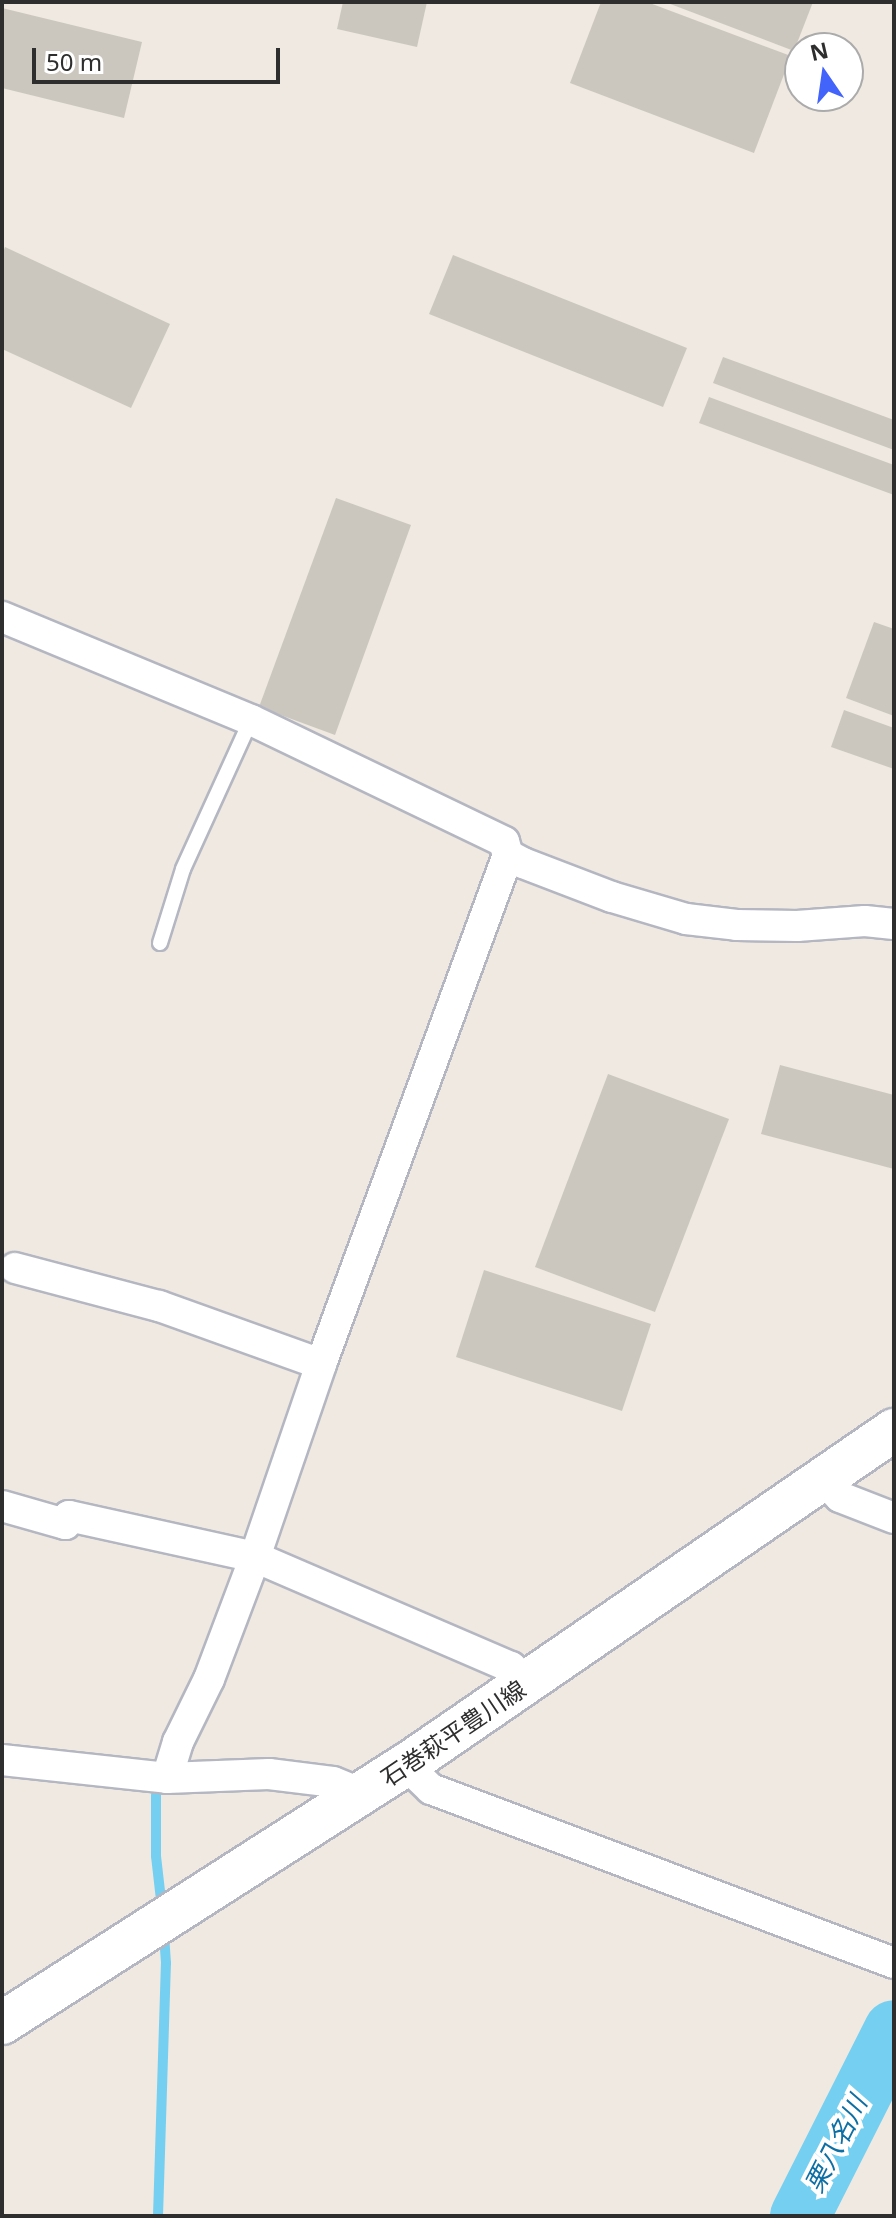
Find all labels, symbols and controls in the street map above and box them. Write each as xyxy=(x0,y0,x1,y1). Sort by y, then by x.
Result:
scale bar xyxy=(36,32,284,82)
north arrow xyxy=(784,32,864,112)
text: N xyxy=(807,34,831,67)
text: 50 m xyxy=(46,45,102,78)
street label: 石巻萩平豊川線 xyxy=(375,1674,531,1792)
water label: 栗八名川 xyxy=(798,2091,874,2197)

